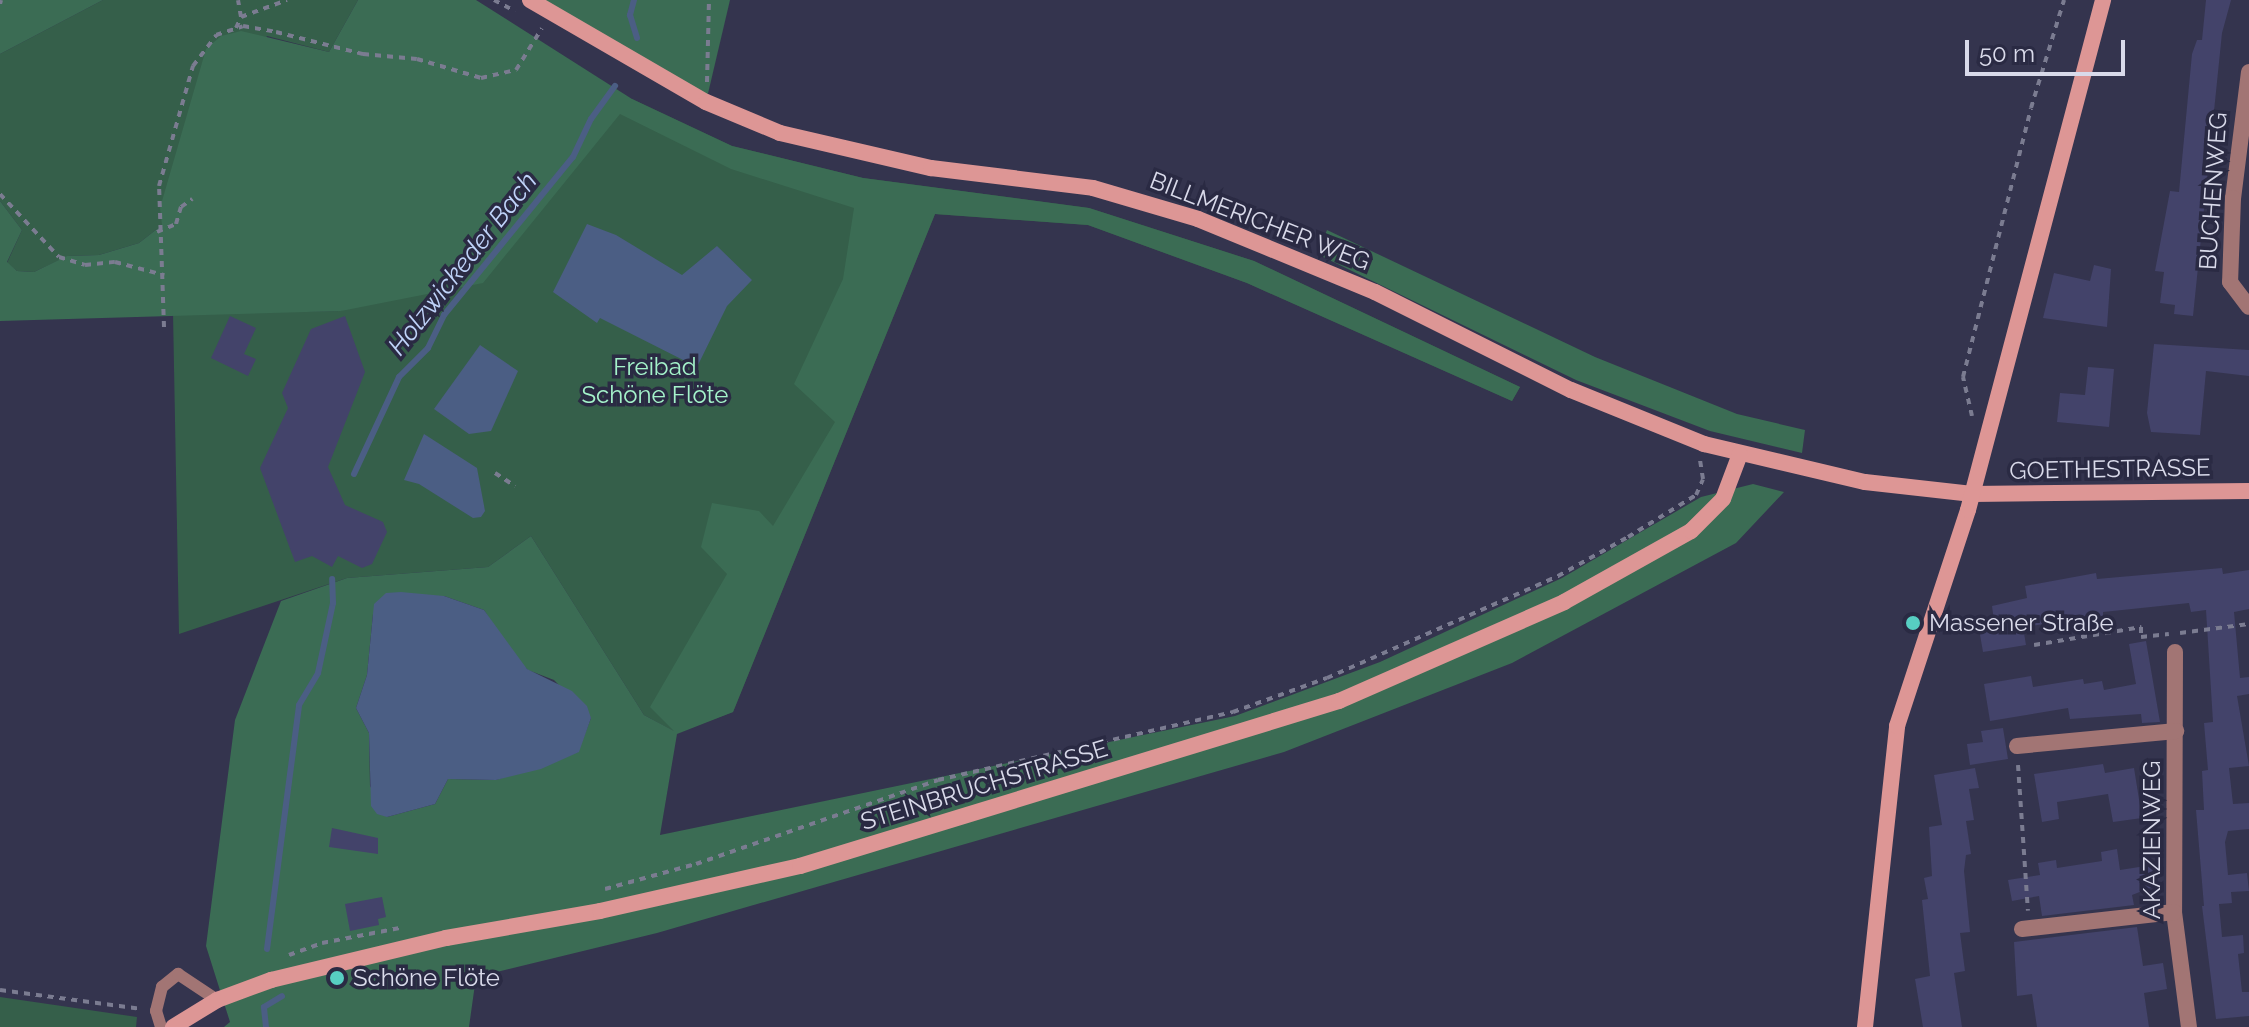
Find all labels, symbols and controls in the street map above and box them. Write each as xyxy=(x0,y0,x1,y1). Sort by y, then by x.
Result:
scale bar xyxy=(1969,24,2129,74)
text: 50 m xyxy=(1979,39,2035,68)
street label: BUCHENWEG xyxy=(2193,111,2233,271)
water label: Holzwickeder Bach xyxy=(382,166,544,362)
street label: BILLMERICHER WEG xyxy=(1145,166,1375,276)
park label: Freibad Schöne Flöte xyxy=(582,353,728,409)
street label: GOETHESTRASSE xyxy=(2009,453,2211,485)
place label: Massener Straße xyxy=(1929,609,2114,637)
marker: Massener Straße xyxy=(1904,614,1922,632)
street label: STEINBRUCHSTRASSE xyxy=(857,734,1111,836)
street label: AKAZIENWEG xyxy=(2138,761,2166,919)
place label: Schöne Flöte xyxy=(353,964,500,992)
marker: Schöne Flöte xyxy=(328,969,346,987)

